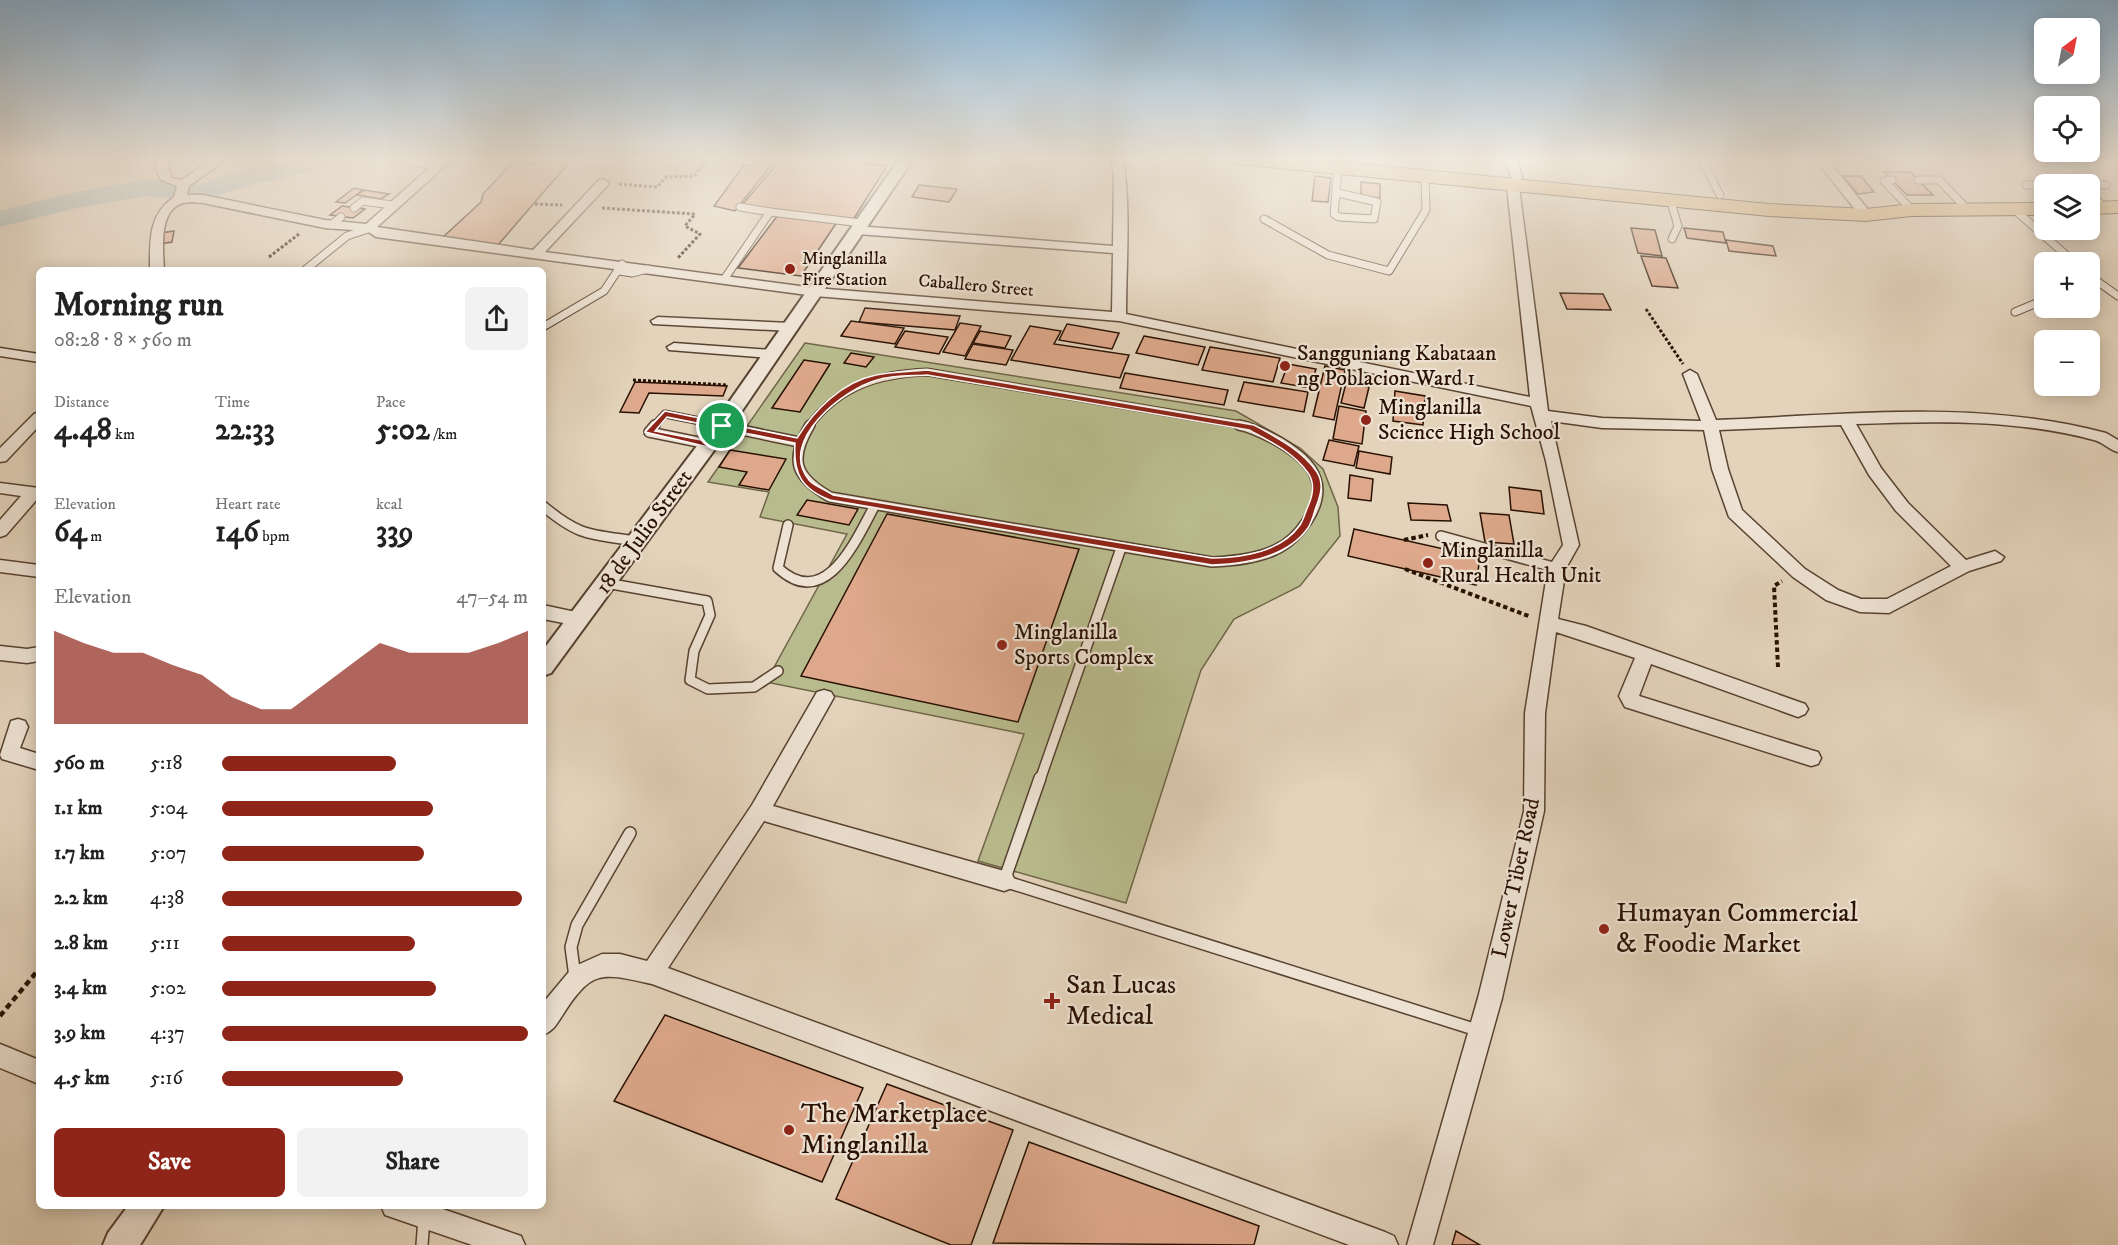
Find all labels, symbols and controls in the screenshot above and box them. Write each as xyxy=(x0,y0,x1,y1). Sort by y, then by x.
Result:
north arrow xyxy=(2034,18,2100,84)
map controls xyxy=(2034,18,2100,396)
button: locate xyxy=(2034,96,2100,162)
button: layers xyxy=(2034,174,2100,240)
place label: Minglanilla Fire Station xyxy=(802,248,888,291)
button: + xyxy=(2034,252,2100,318)
marker: Minglanilla Fire Station xyxy=(783,262,797,276)
street label: Caballero Street xyxy=(917,270,1035,302)
text: Morning run xyxy=(54,285,223,326)
button: share xyxy=(465,287,528,350)
text: 08:28 · 8 × 560 m xyxy=(54,328,192,353)
button: − xyxy=(2034,330,2100,396)
place label: Sangguniang Kabataan ng Poblacion Ward 1 xyxy=(1297,340,1497,392)
marker: Sangguniang Kabataan ng Poblacion Ward 1 xyxy=(1278,359,1292,373)
text: Distance xyxy=(54,392,109,412)
text: Time xyxy=(215,392,250,412)
text: Pace xyxy=(376,392,406,412)
place label: Minglanilla Science High School xyxy=(1378,394,1560,446)
pin xyxy=(696,400,747,451)
icon: arrive xyxy=(705,409,738,442)
text: 4.48 xyxy=(54,412,112,449)
text: 22:33 xyxy=(215,412,275,449)
text: 5:02 xyxy=(376,412,430,449)
marker: Minglanilla Science High School xyxy=(1359,413,1373,427)
text: km xyxy=(112,424,135,444)
text: /km xyxy=(430,424,457,444)
street label: 18 de Julio Street xyxy=(590,464,698,600)
text: Elevation xyxy=(54,494,116,514)
text: Heart rate xyxy=(215,494,281,514)
text: kcal xyxy=(376,494,402,514)
text: 64 xyxy=(54,514,87,551)
text: 146 xyxy=(215,514,259,551)
text: 339 xyxy=(376,514,413,551)
text: m xyxy=(87,526,102,546)
text: bpm xyxy=(259,526,290,546)
place label: Minglanilla Rural Health Unit xyxy=(1440,537,1601,589)
marker: Minglanilla Rural Health Unit xyxy=(1421,556,1435,570)
text: Elevation xyxy=(54,585,131,610)
text: 47–54 m xyxy=(456,585,528,610)
place label: Minglanilla Sports Complex xyxy=(1014,619,1154,671)
marker: Minglanilla Sports Complex xyxy=(995,638,1009,652)
text: 560 m xyxy=(54,751,104,776)
text: 5:18 xyxy=(150,751,183,776)
text: 1.1 km xyxy=(54,796,103,821)
text: 5:04 xyxy=(150,796,187,821)
street label: Lower Tiber Road xyxy=(1486,796,1546,960)
text: 1.7 km xyxy=(54,841,105,866)
text: 5:07 xyxy=(150,841,186,866)
text: 2.2 km xyxy=(54,886,108,911)
text: 4:38 xyxy=(150,886,184,911)
place label: Humayan Commercial & Foodie Market xyxy=(1616,896,1858,961)
marker: Humayan Commercial & Foodie Market xyxy=(1597,922,1611,936)
text: 2.8 km xyxy=(54,931,108,956)
text: 5:11 xyxy=(150,931,180,956)
place label: San Lucas Medical xyxy=(1066,968,1176,1033)
text: 3.4 km xyxy=(54,976,107,1001)
text: 5:02 xyxy=(150,976,186,1001)
marker: San Lucas Medical xyxy=(1043,992,1061,1010)
text: 3.9 km xyxy=(54,1021,105,1046)
text: 4:37 xyxy=(150,1021,185,1046)
text: 4.5 km xyxy=(54,1066,110,1091)
text: 5:16 xyxy=(150,1066,183,1091)
place label: The Marketplace Minglanilla xyxy=(801,1097,987,1162)
marker: The Marketplace Minglanilla xyxy=(782,1123,796,1137)
button: Save xyxy=(54,1128,285,1197)
button: Share xyxy=(297,1128,528,1197)

